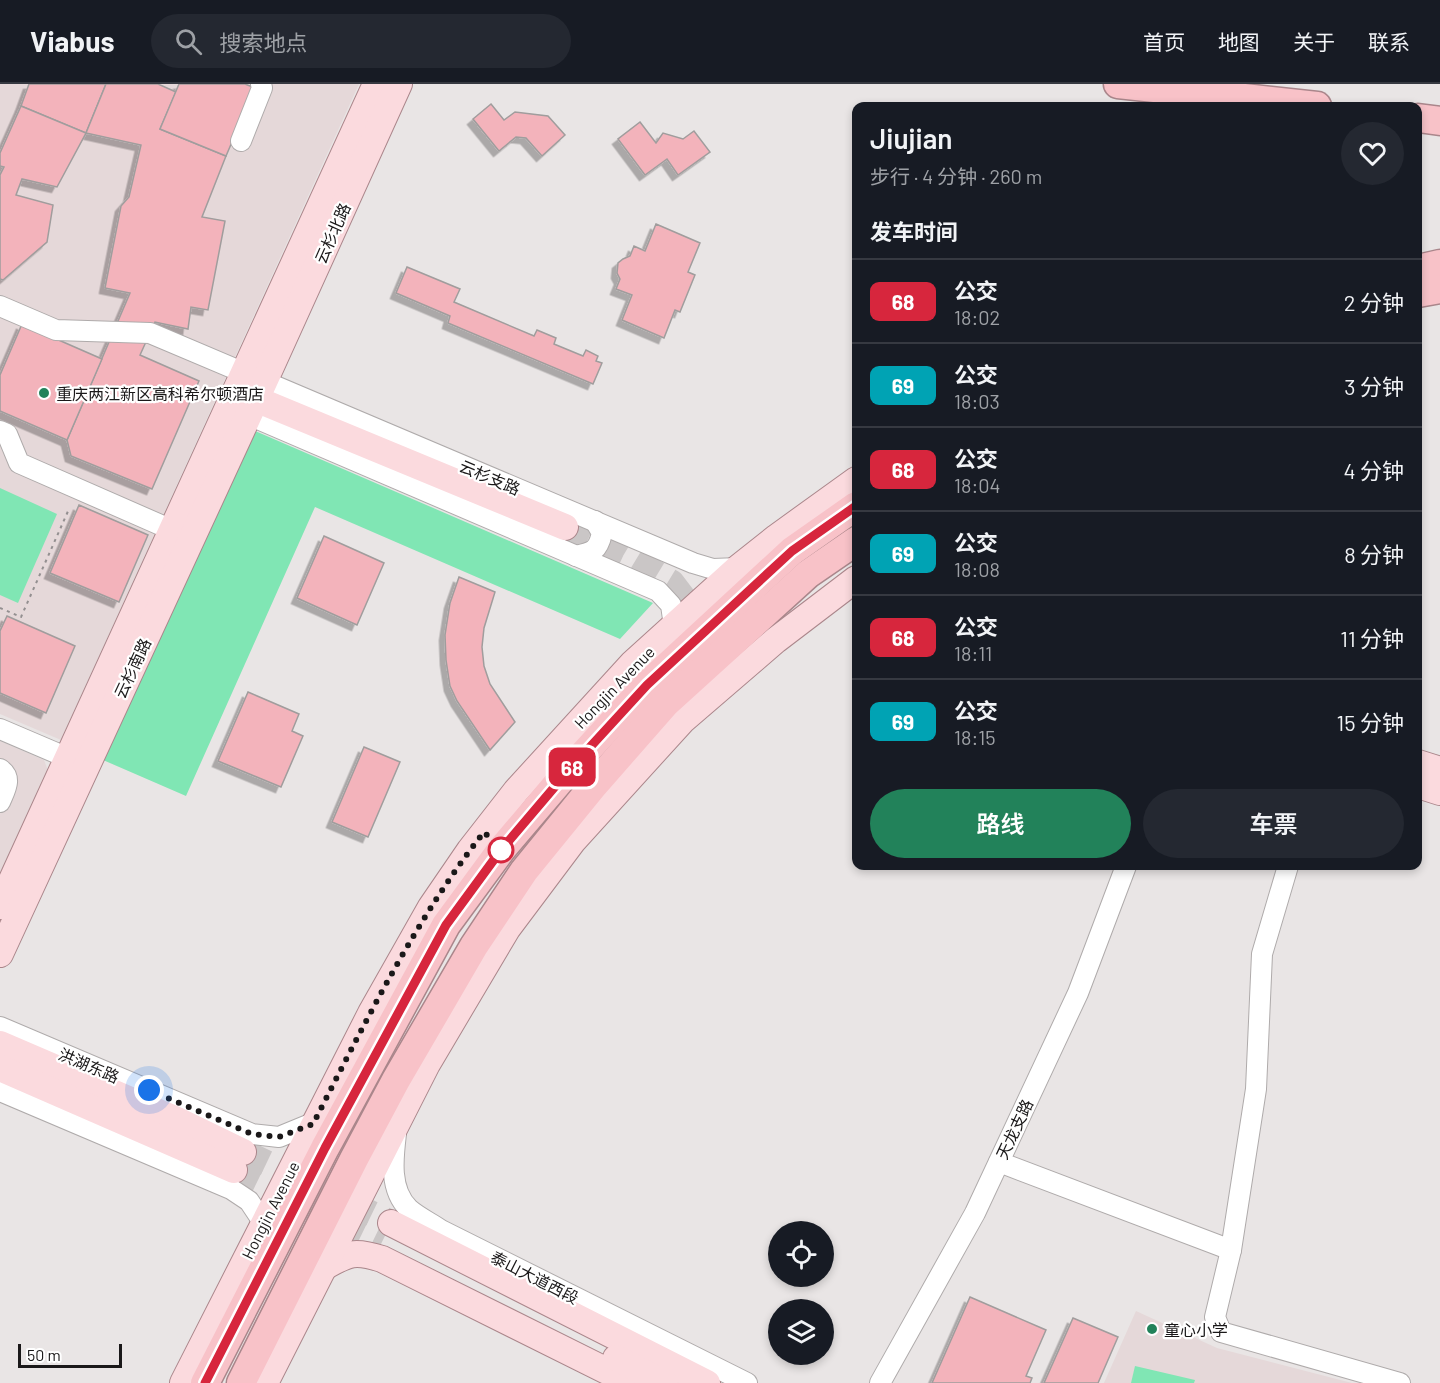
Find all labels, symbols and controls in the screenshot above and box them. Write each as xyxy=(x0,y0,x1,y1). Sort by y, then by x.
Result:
search box xyxy=(151,14,571,68)
text: Viabus xyxy=(30,24,115,58)
icon: search xyxy=(172,25,205,58)
text: 搜索地点 xyxy=(220,29,308,55)
text: 首页 xyxy=(1143,29,1185,54)
text: 地图 xyxy=(1218,29,1260,54)
text: 关于 xyxy=(1293,29,1335,54)
text: 联系 xyxy=(1368,29,1410,54)
text: Jiujian xyxy=(870,121,953,155)
button: heart xyxy=(1341,122,1404,185)
text: 步行 · 4 分钟 · 260 m xyxy=(870,164,1042,188)
street label: 云杉北路 xyxy=(310,200,354,266)
text: 发车时间 xyxy=(870,218,958,244)
text: 公交 xyxy=(954,277,998,303)
text: 68 xyxy=(892,289,914,314)
text: 2 分钟 xyxy=(1344,289,1404,315)
text: 18:02 xyxy=(954,305,1000,329)
text: 公交 xyxy=(954,361,998,387)
text: 69 xyxy=(892,373,914,398)
text: 3 分钟 xyxy=(1344,373,1404,399)
place label: 重庆两江新区高科希尔顿酒店 xyxy=(56,384,264,403)
marker: 重庆两江新区高科希尔顿酒店 xyxy=(37,386,51,400)
text: 18:03 xyxy=(954,389,1000,413)
text: 公交 xyxy=(954,445,998,471)
street label: 云杉支路 xyxy=(457,456,523,498)
text: 68 xyxy=(892,457,914,482)
text: 4 分钟 xyxy=(1343,457,1404,483)
text: 18:04 xyxy=(954,473,1001,497)
text: 公交 xyxy=(954,529,998,555)
text: 69 xyxy=(892,541,914,566)
text: 8 分钟 xyxy=(1344,541,1404,567)
text: 18:08 xyxy=(954,557,1000,581)
text: 公交 xyxy=(954,613,998,639)
text: 68 xyxy=(892,625,914,650)
text: 11 分钟 xyxy=(1340,625,1404,651)
street label: 云杉南路 xyxy=(110,635,154,701)
text: 18:11 xyxy=(954,641,992,665)
street label: Hongjin Avenue xyxy=(570,642,658,732)
text: 公交 xyxy=(954,697,998,723)
text: 69 xyxy=(892,709,914,734)
text: 15 分钟 xyxy=(1337,709,1404,735)
text: 18:15 xyxy=(954,725,995,749)
line badge: 68 xyxy=(545,748,599,786)
text: 68 xyxy=(561,755,583,780)
button: 路线 xyxy=(870,789,1131,858)
button: 车票 xyxy=(1143,789,1404,858)
unlabelled marker xyxy=(488,837,514,863)
street label: 洪湖东路 xyxy=(56,1044,122,1086)
your location xyxy=(134,1075,164,1105)
street label: 天龙支路 xyxy=(992,1096,1036,1162)
street label: Hongjin Avenue xyxy=(237,1158,303,1262)
map controls xyxy=(768,1221,834,1365)
button: locate xyxy=(768,1221,834,1287)
street label: 泰山大道西段 xyxy=(488,1247,582,1307)
button: layers xyxy=(768,1299,834,1365)
place label: 童心小学 xyxy=(1164,1320,1228,1339)
marker: 童心小学 xyxy=(1145,1322,1159,1336)
scale bar xyxy=(18,1341,122,1368)
text: 50 m xyxy=(27,1345,61,1364)

